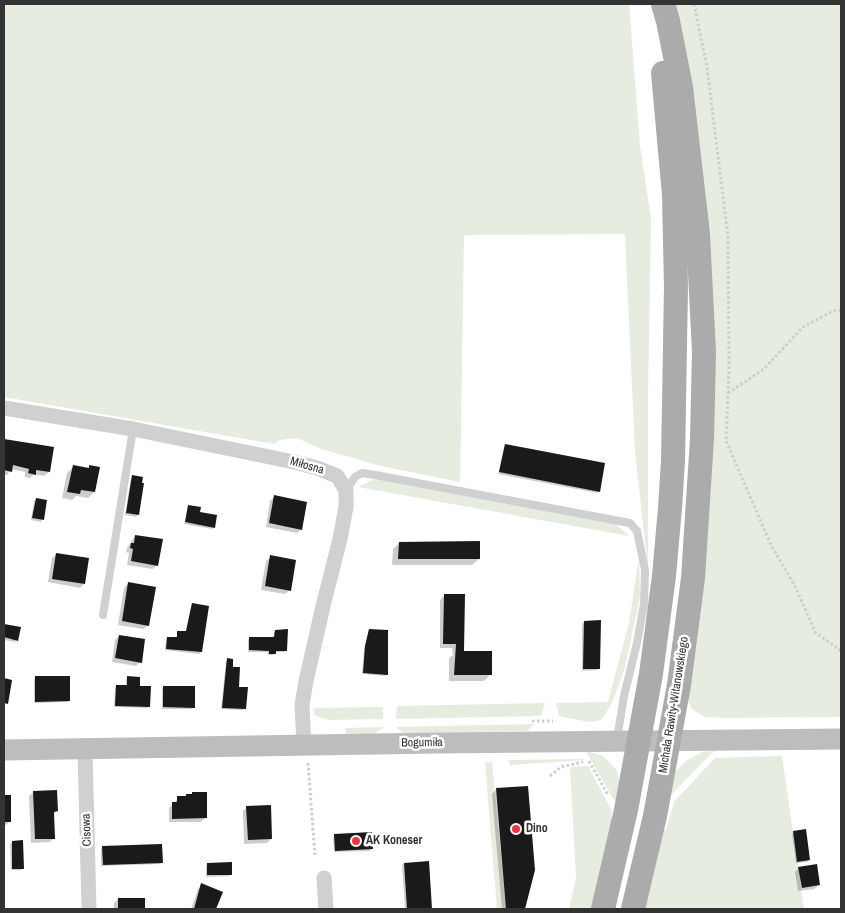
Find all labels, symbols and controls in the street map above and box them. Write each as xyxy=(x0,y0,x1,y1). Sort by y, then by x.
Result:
street label: Miłosna xyxy=(288,454,326,478)
street label: Michała Rawity-Witanowskiego xyxy=(656,636,692,774)
street label: Bogumiła xyxy=(401,735,443,751)
street label: Cisowa xyxy=(79,813,95,847)
place label: Dino xyxy=(526,822,548,836)
marker: Dino xyxy=(510,823,522,835)
place label: AK Koneser xyxy=(366,834,422,848)
marker: AK Koneser xyxy=(350,835,362,847)

